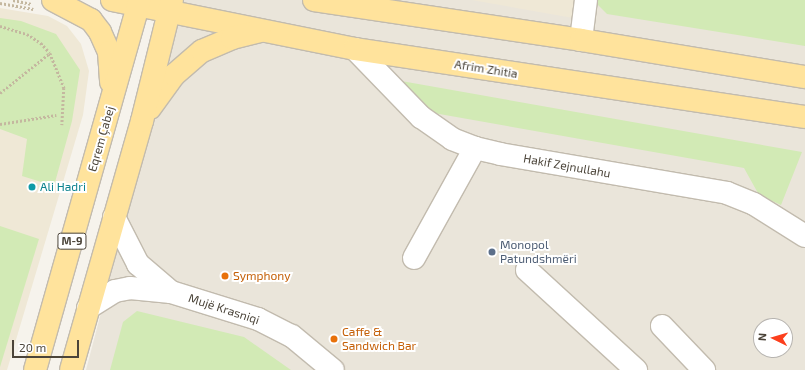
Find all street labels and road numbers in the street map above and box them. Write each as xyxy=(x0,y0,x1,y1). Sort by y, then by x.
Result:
street label: Afrim Zhitia xyxy=(453,57,519,81)
street label: Eqrem Çabej xyxy=(85,105,117,173)
street label: Hakif Zejnullahu xyxy=(522,151,612,181)
road number: M-9 xyxy=(57,232,87,250)
street label: Mujë Krasniqi xyxy=(187,291,261,327)

